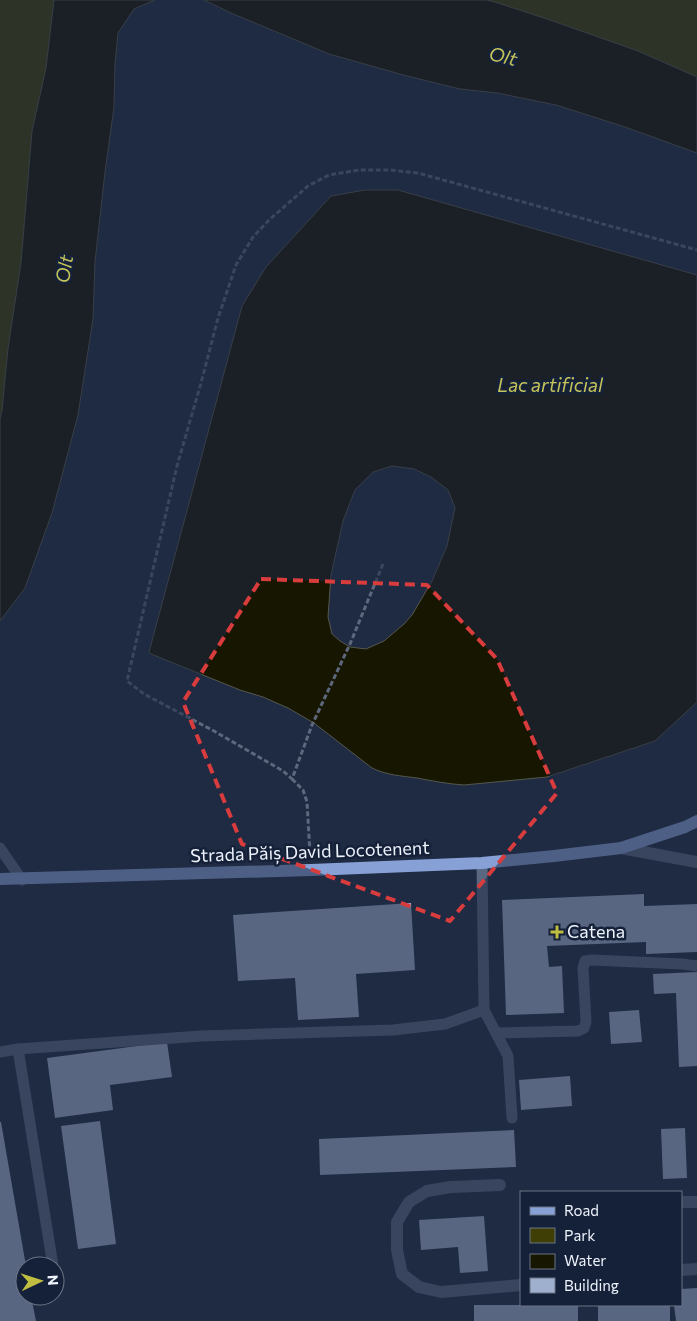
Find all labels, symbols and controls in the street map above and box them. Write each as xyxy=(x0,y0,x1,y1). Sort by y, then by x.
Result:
water label: Olt xyxy=(487,41,521,70)
water label: Olt xyxy=(50,252,77,285)
water label: Lac artificial xyxy=(497,373,604,396)
street label: Strada Păiș David Locotenent xyxy=(190,836,430,867)
place label: Catena xyxy=(567,920,625,942)
marker: Catena xyxy=(551,926,563,938)
legend xyxy=(520,1191,682,1306)
text: Road xyxy=(564,1201,599,1219)
text: Park xyxy=(564,1226,595,1244)
text: Water xyxy=(564,1251,606,1269)
north arrow xyxy=(15,1256,65,1306)
text: N xyxy=(45,1274,62,1286)
text: Building xyxy=(564,1276,619,1294)

